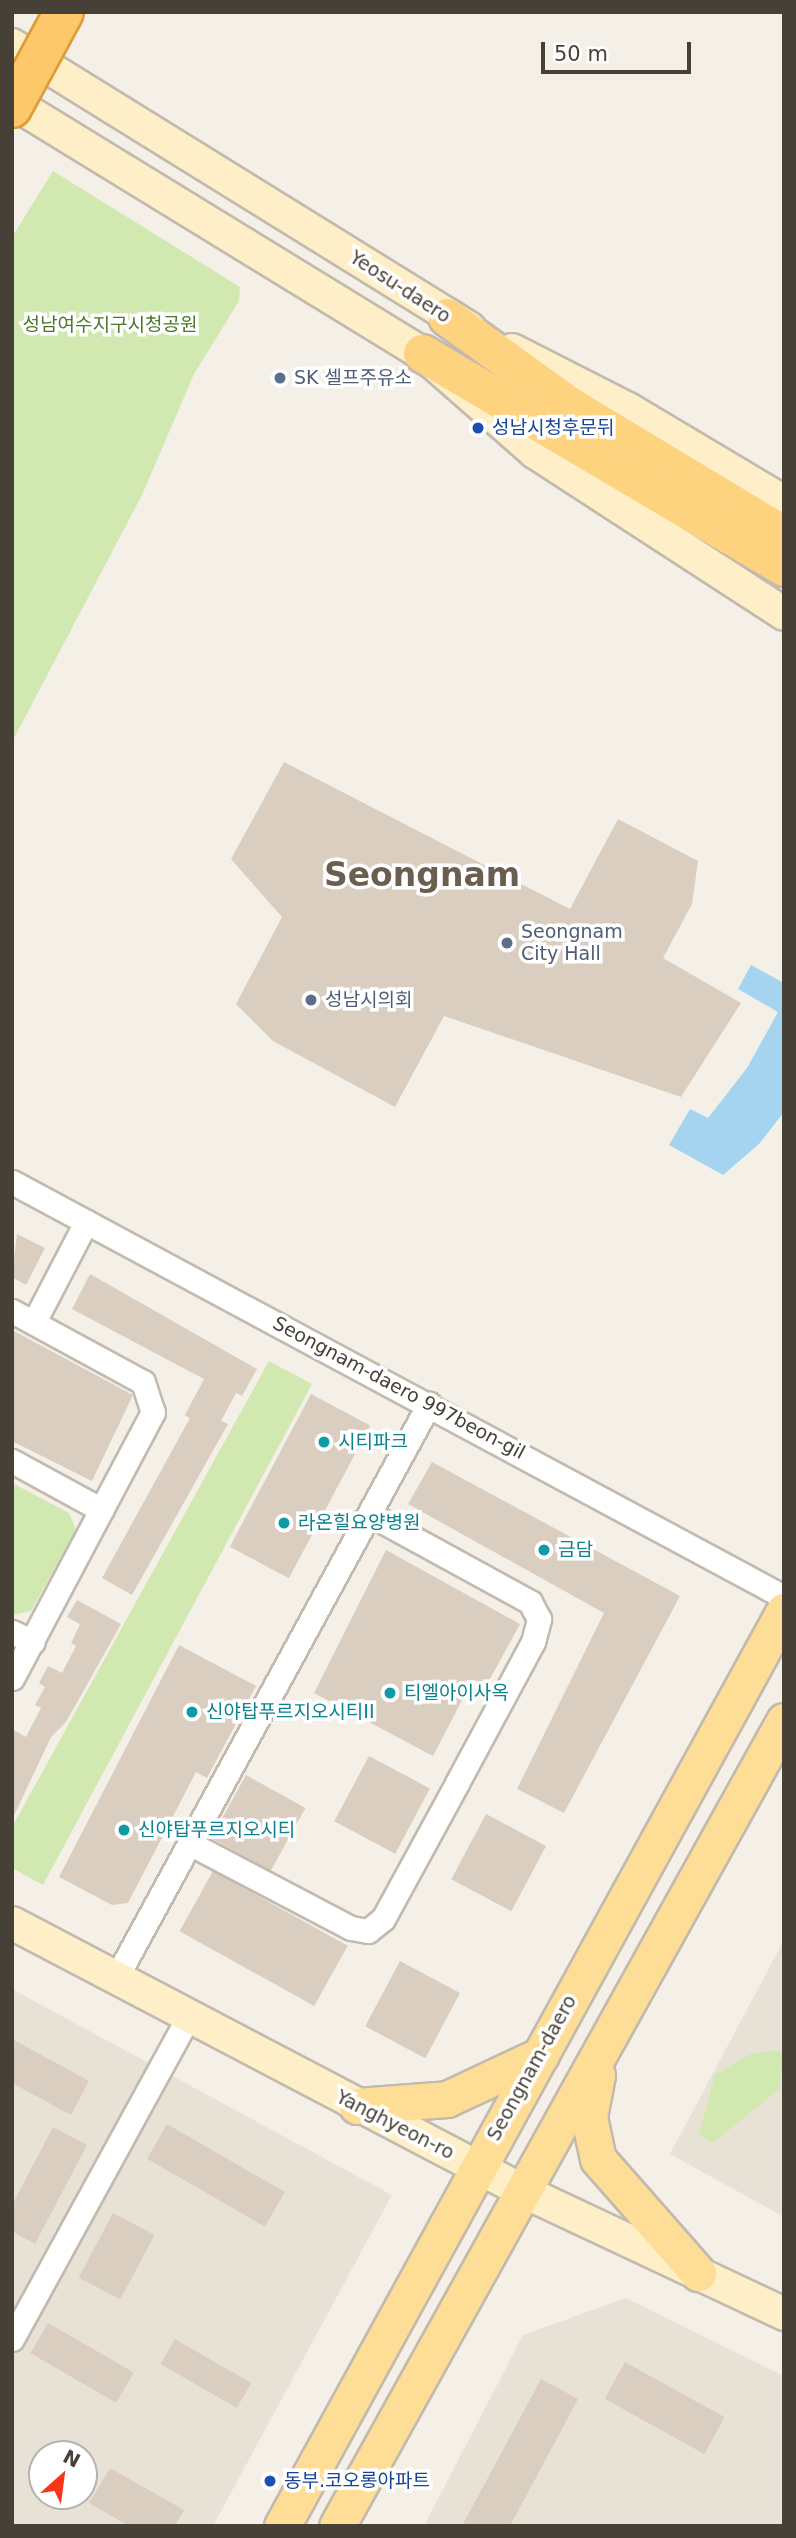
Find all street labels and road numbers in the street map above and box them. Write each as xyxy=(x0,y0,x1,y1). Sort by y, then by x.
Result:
street label: Yeosu-daero xyxy=(345,246,455,328)
street label: Seongnam-daero 997beon-gil xyxy=(269,1312,529,1464)
street label: Seongnam-daero xyxy=(483,1991,581,2145)
street label: Yanghyeon-ro xyxy=(332,2086,458,2164)

